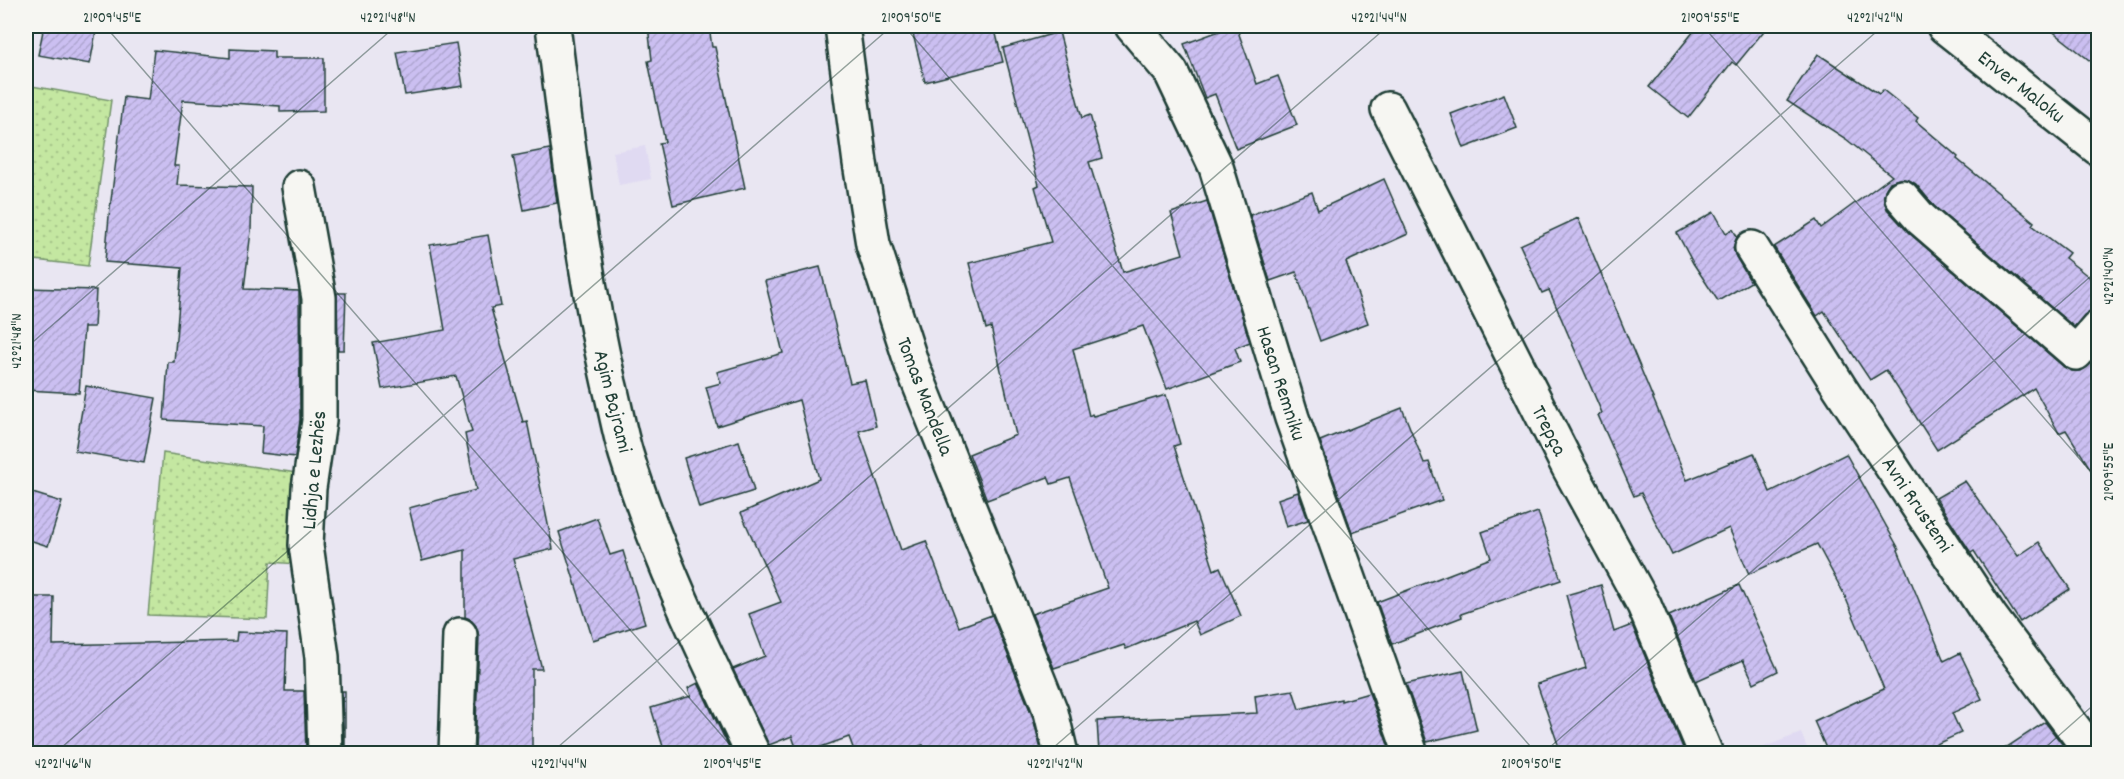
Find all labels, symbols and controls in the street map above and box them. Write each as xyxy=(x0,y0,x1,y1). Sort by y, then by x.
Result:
text: 21°09'45"E xyxy=(83,8,141,30)
text: 42°21'48"N xyxy=(360,8,416,30)
text: 21°09'50"E xyxy=(881,8,941,30)
text: 42°21'44"N xyxy=(1351,8,1407,30)
text: 21°09'55"E xyxy=(1681,8,1740,30)
text: 42°21'42"N xyxy=(1847,8,1903,30)
street label: Enver Maloku xyxy=(1970,45,2070,132)
text: 42°21'40"N xyxy=(2099,247,2121,305)
text: 42°21'48"N xyxy=(7,313,29,369)
street label: Hasan Remniku xyxy=(1247,323,1312,445)
street label: Tomas Mandella xyxy=(887,334,960,462)
street label: Agim Bajrami xyxy=(584,347,638,456)
street label: Trepça xyxy=(1522,401,1573,463)
street label: Lidhja e Lezhës xyxy=(296,409,336,531)
text: 21°09'55"E xyxy=(2099,442,2121,501)
street label: Avni Rrustemi xyxy=(1872,452,1959,560)
text: 42°21'46"N xyxy=(35,754,91,776)
text: 42°21'44"N xyxy=(531,754,587,776)
text: 21°09'45"E xyxy=(703,754,761,776)
text: 42°21'42"N xyxy=(1027,754,1083,776)
text: 21°09'50"E xyxy=(1501,754,1561,776)

